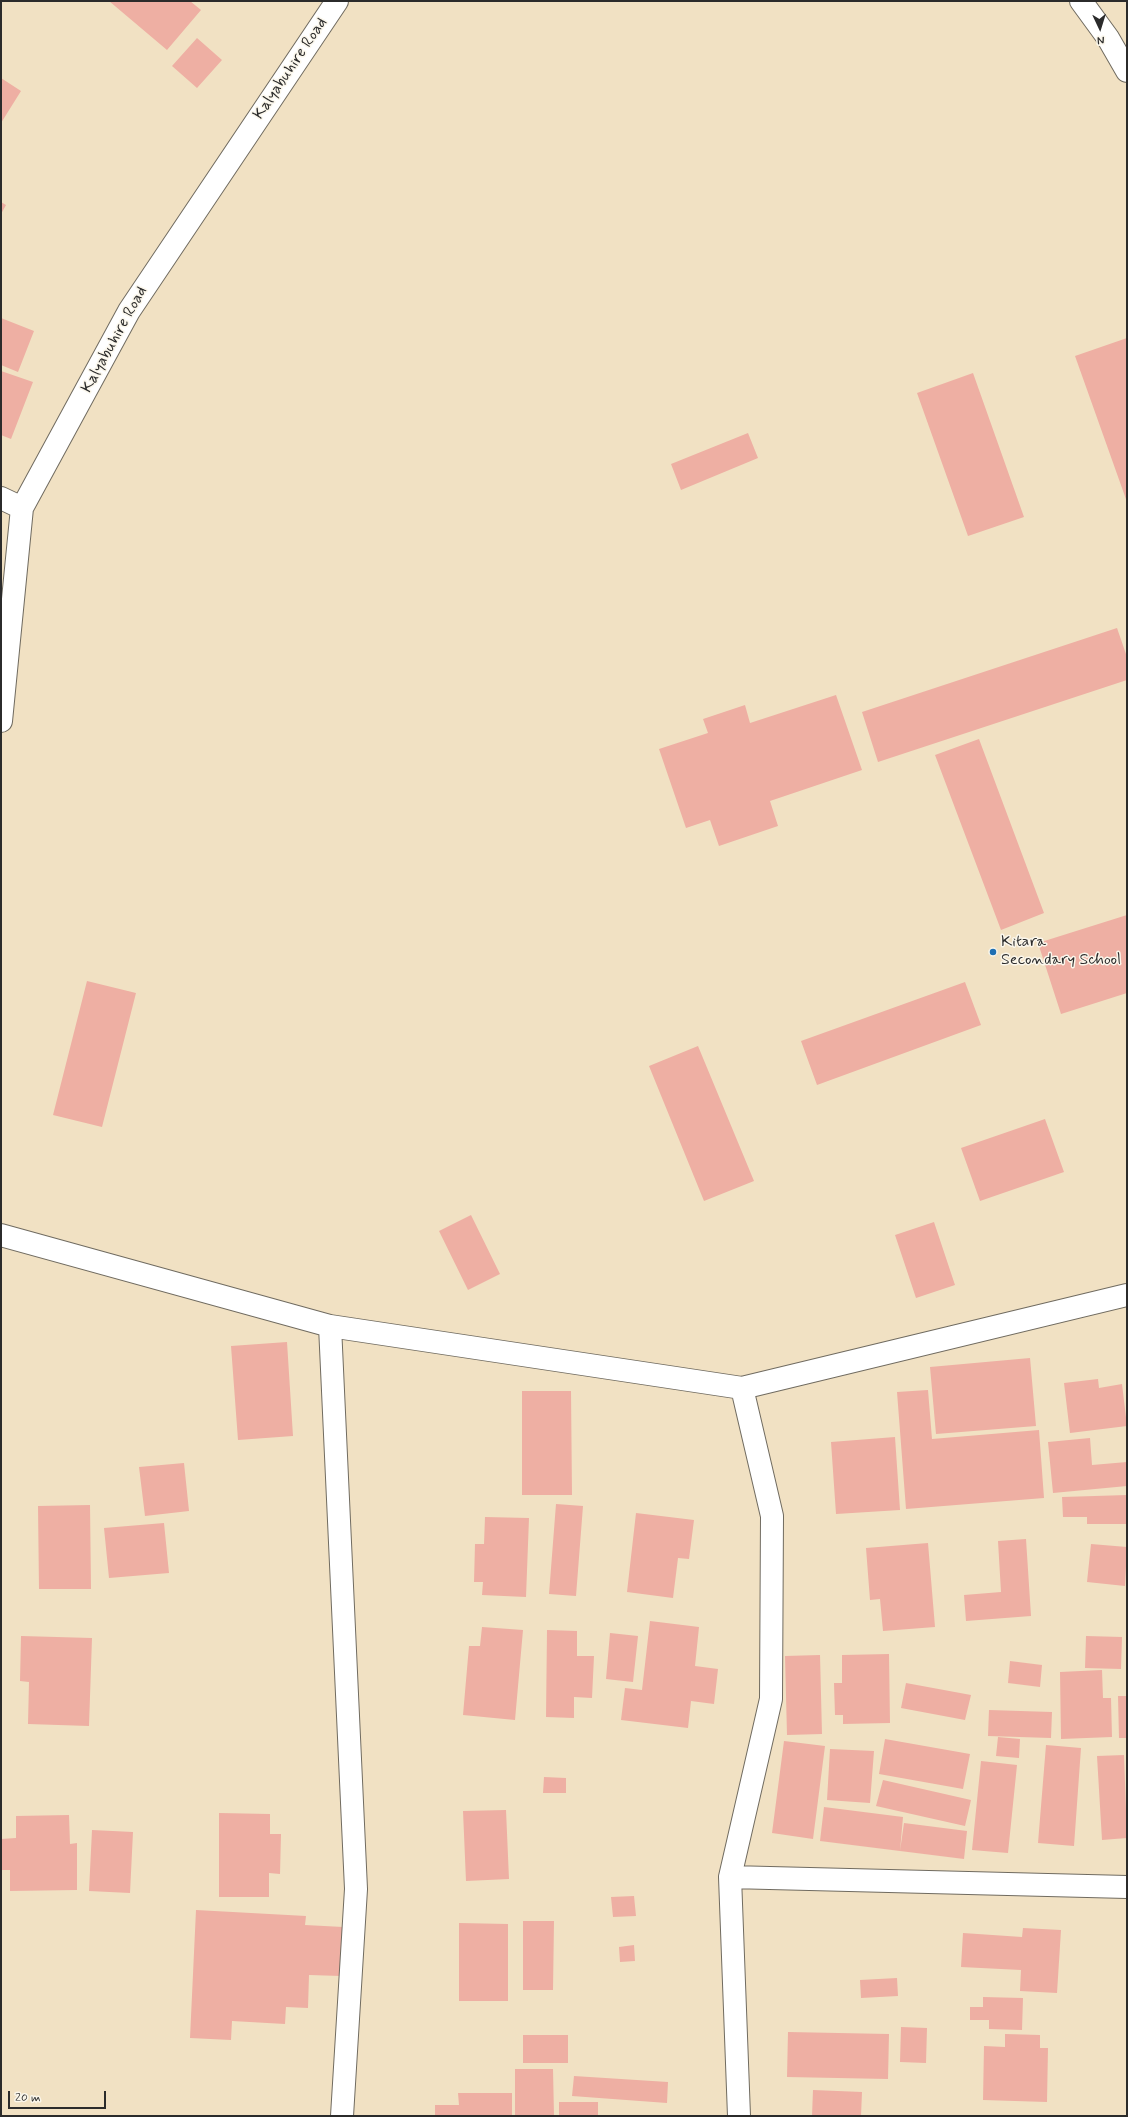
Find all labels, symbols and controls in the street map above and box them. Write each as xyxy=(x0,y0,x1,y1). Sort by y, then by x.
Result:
north arrow xyxy=(1080,8,1120,48)
street label: Kalyabuhire Road xyxy=(250,14,332,124)
text: N xyxy=(1097,33,1105,47)
street label: Kalyabuhire Road xyxy=(78,283,152,397)
place label: Kitara Secondary School xyxy=(1001,933,1121,971)
marker: Kitara Secondary School xyxy=(988,947,998,957)
scale bar xyxy=(10,2083,108,2109)
text: 20 m xyxy=(15,2090,41,2106)

